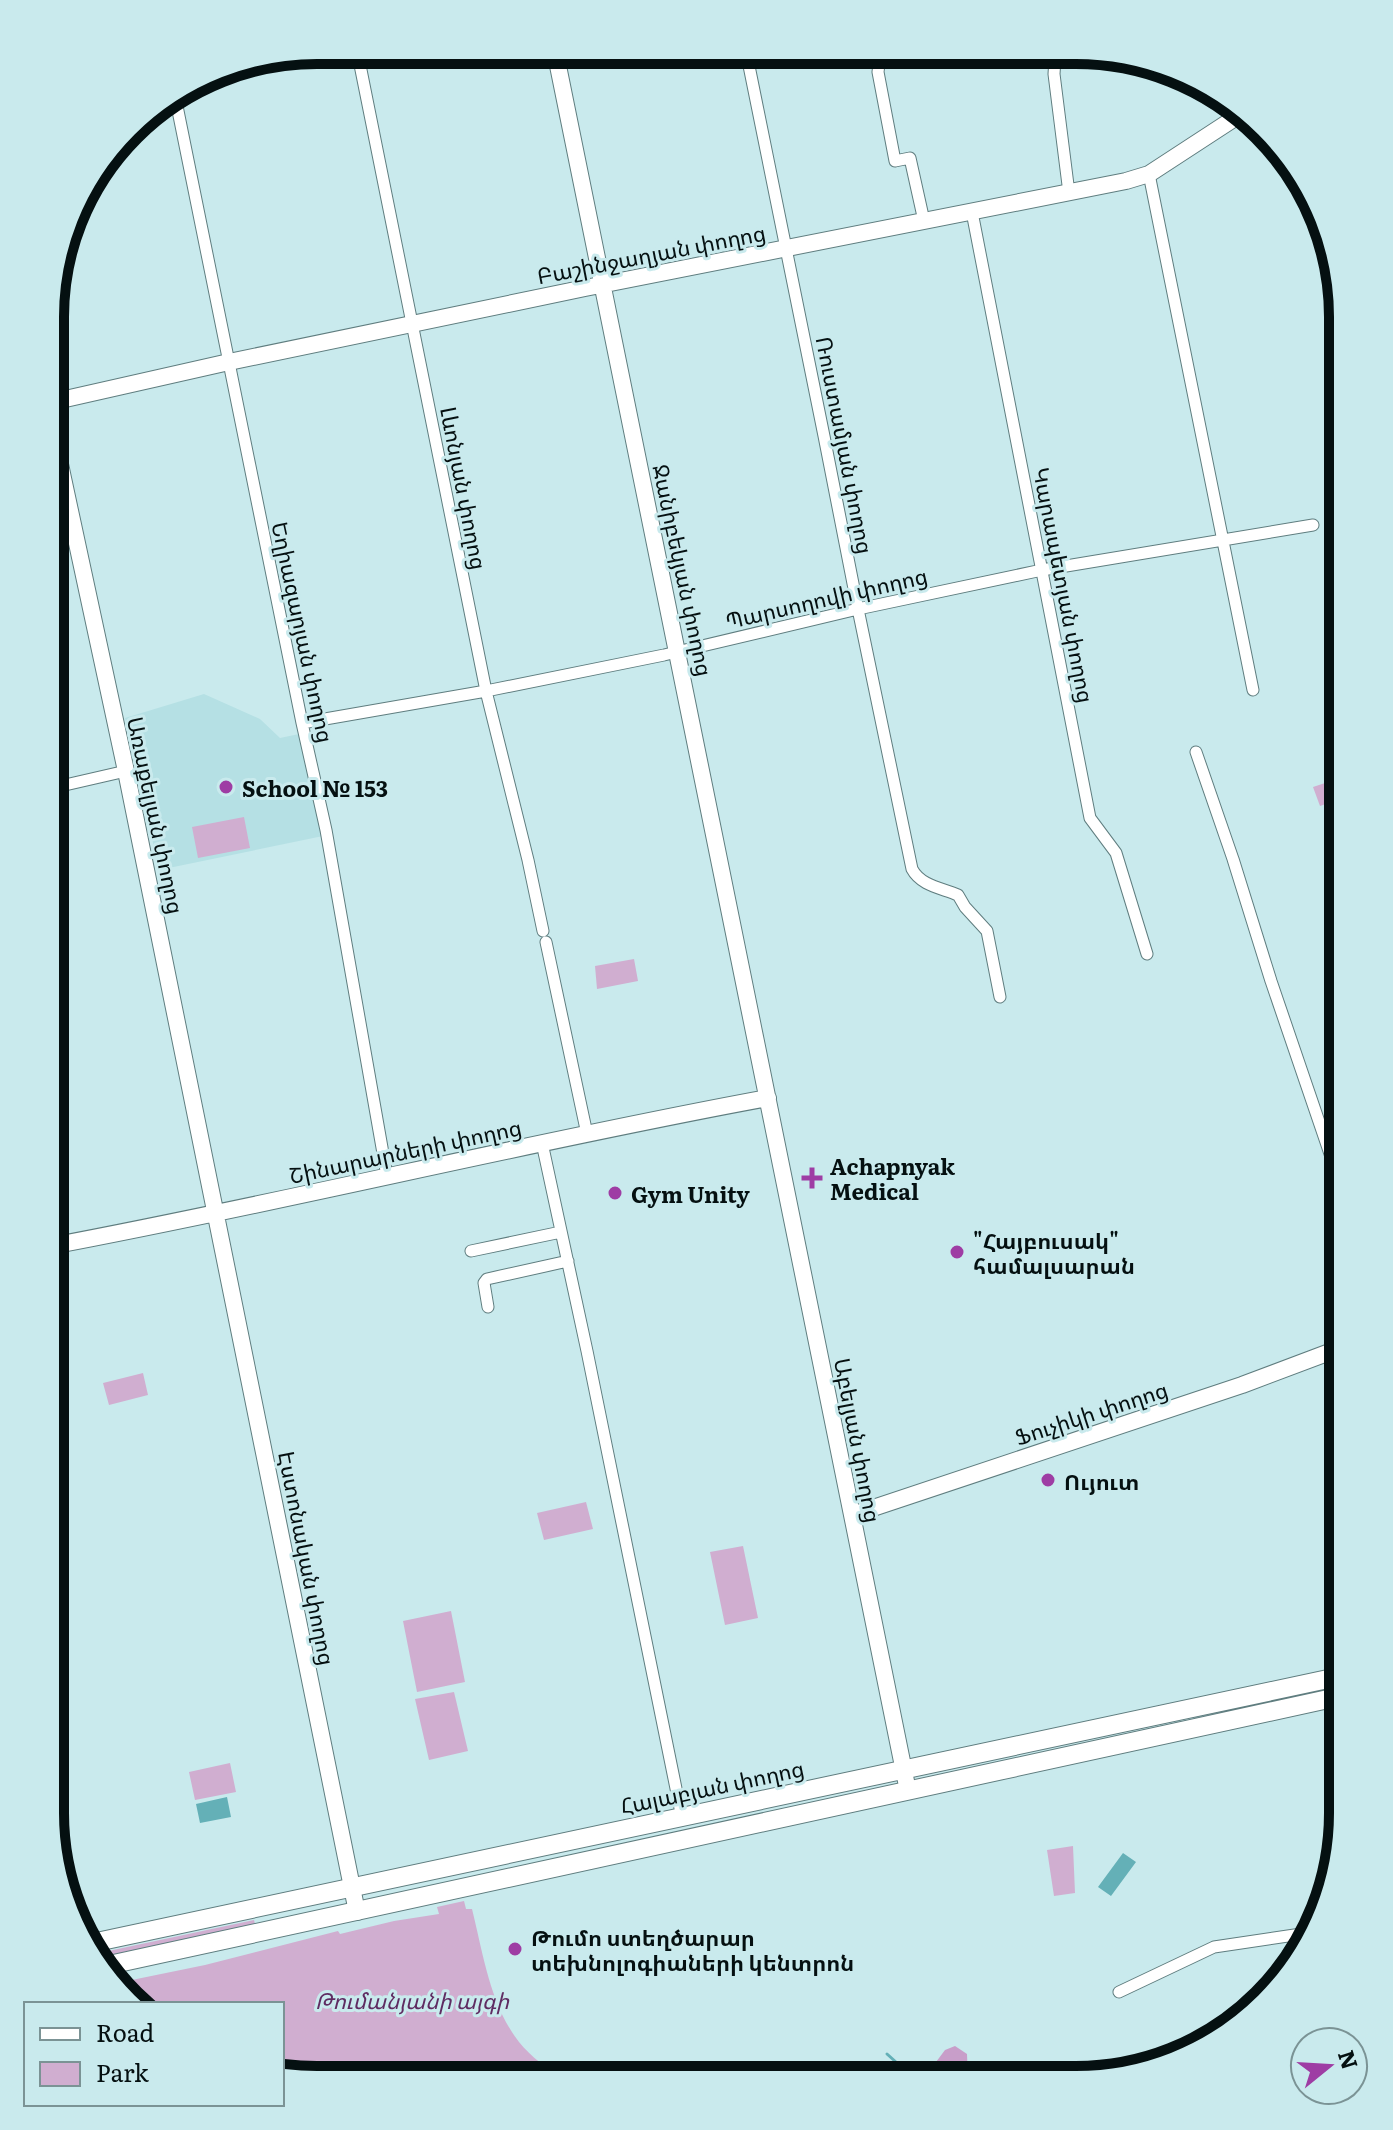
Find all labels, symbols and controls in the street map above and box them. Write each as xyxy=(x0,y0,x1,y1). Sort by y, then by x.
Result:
street label: Բաշինջաղյան փողոց xyxy=(534,215,768,291)
street label: Ռուստամյան փողոց xyxy=(809,333,883,557)
street label: Լևոնյան փողոց xyxy=(433,404,497,572)
street label: Ջանիբեկյան փողոց xyxy=(645,461,723,679)
street label: Կարապետյան փողոց xyxy=(1026,464,1104,706)
street label: Եղիազարյան փողոց xyxy=(264,518,344,746)
street label: Պարսողովի փողոց xyxy=(722,558,930,636)
street label: Առաքելյան փողոց xyxy=(120,713,194,917)
place label: School № 153 xyxy=(242,771,388,804)
marker: School № 153 xyxy=(217,778,235,796)
street label: Շինարարների փողոց xyxy=(286,1109,524,1191)
place label: Achapnyak Medical xyxy=(830,1149,955,1207)
marker: Achapnyak Medical xyxy=(801,1167,823,1189)
place label: Gym Unity xyxy=(631,1177,750,1210)
marker: Gym Unity xyxy=(606,1184,624,1202)
place label: "Հայբուսակ" համալսարան xyxy=(973,1223,1135,1281)
marker: "Հայբուսակ" համալսարան xyxy=(948,1243,966,1261)
street label: Աբելյան փողոց xyxy=(827,1355,891,1525)
street label: Ֆուչիկի փողոց xyxy=(1010,1372,1172,1452)
street label: Էստոնական փողոց xyxy=(271,1448,345,1668)
place label: Ույուտ xyxy=(1064,1464,1139,1497)
marker: Ույուտ xyxy=(1039,1471,1057,1489)
street label: Հալաբյան փողոց xyxy=(617,1750,807,1822)
place label: Թումո ստեղծարար տեխնոլոգիաների կենտրոն xyxy=(531,1920,854,1978)
marker: Թումո ստեղծարար տեխնոլոգիաների կենտրոն xyxy=(506,1940,524,1958)
park label: Թումանյանի այգի xyxy=(315,1983,510,2016)
legend xyxy=(24,2002,284,2106)
text: Road xyxy=(96,2014,155,2049)
north arrow xyxy=(1289,2026,1369,2106)
text: N xyxy=(1331,2045,1368,2073)
text: Park xyxy=(96,2054,149,2089)

